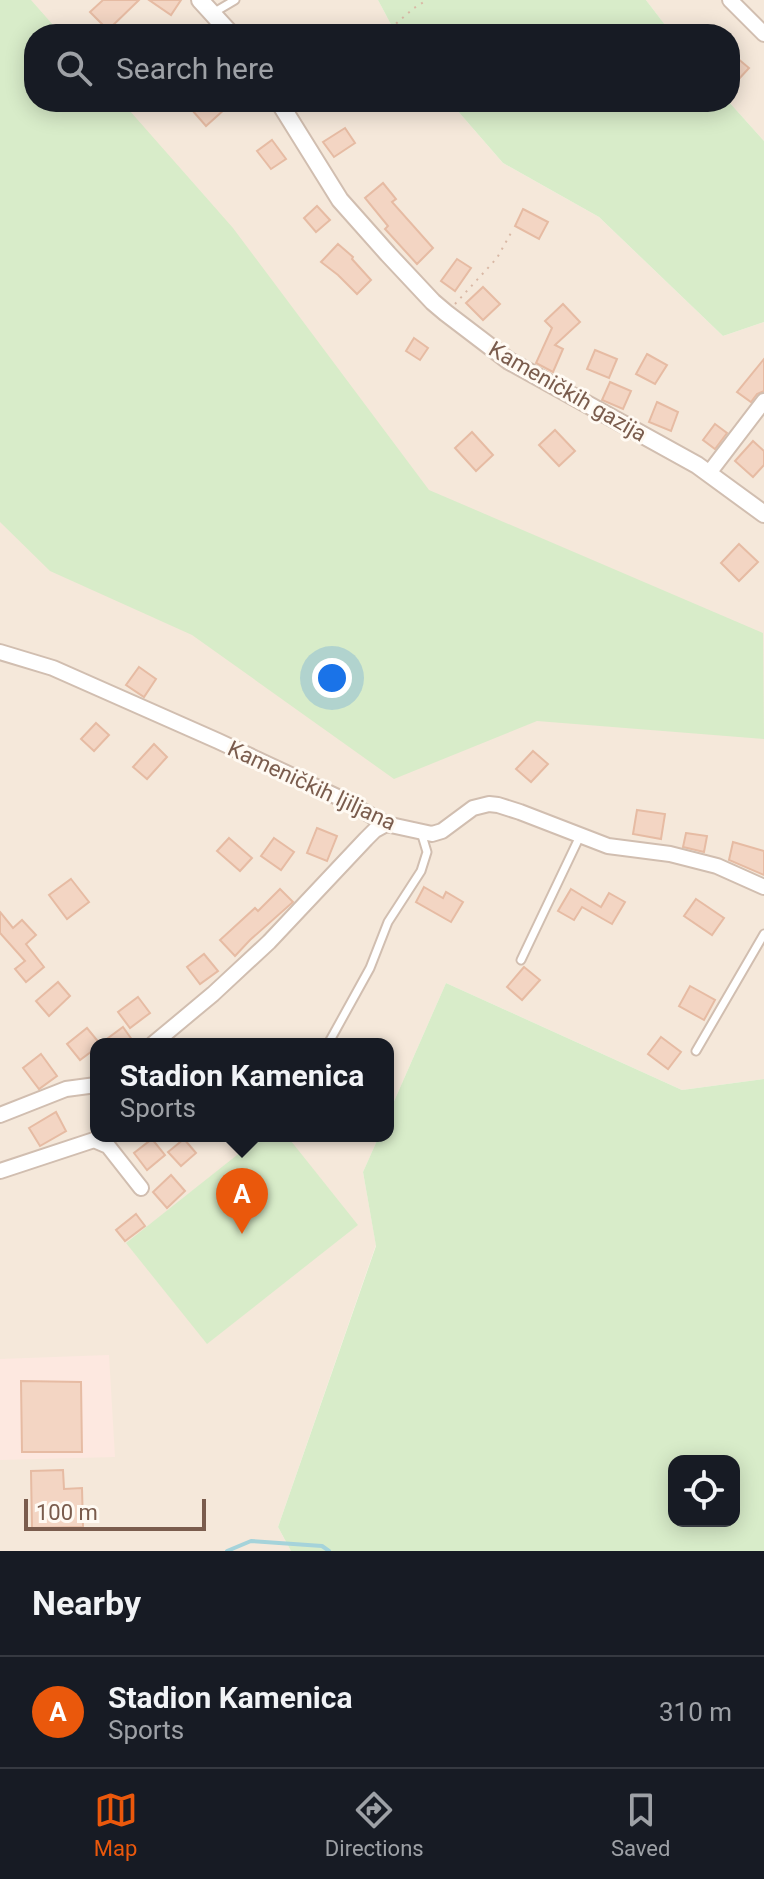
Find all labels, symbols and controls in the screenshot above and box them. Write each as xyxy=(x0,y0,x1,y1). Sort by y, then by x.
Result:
search box xyxy=(24,24,740,112)
icon: search xyxy=(52,46,96,90)
text: Search here xyxy=(116,51,274,86)
street label: Kameničkih gazija xyxy=(485,336,651,447)
your location xyxy=(312,658,352,698)
street label: Kameničkih ljiljana xyxy=(224,736,400,835)
popup xyxy=(90,1038,394,1142)
text: Stadion Kamenica xyxy=(120,1058,364,1093)
text: Sports xyxy=(120,1093,196,1123)
pin: A xyxy=(216,1168,268,1234)
map controls xyxy=(668,1455,740,1527)
button: locate xyxy=(668,1455,740,1527)
scale bar xyxy=(24,1495,206,1531)
text: 100 m xyxy=(36,1500,98,1525)
text: Nearby xyxy=(32,1583,141,1623)
text: Stadion Kamenica xyxy=(108,1680,352,1715)
text: A xyxy=(49,1697,67,1727)
text: 310 m xyxy=(659,1697,732,1727)
text: Sports xyxy=(108,1715,184,1745)
tab: Map xyxy=(94,1788,138,1861)
tab: Directions xyxy=(325,1788,424,1861)
tab: Saved xyxy=(611,1788,670,1861)

